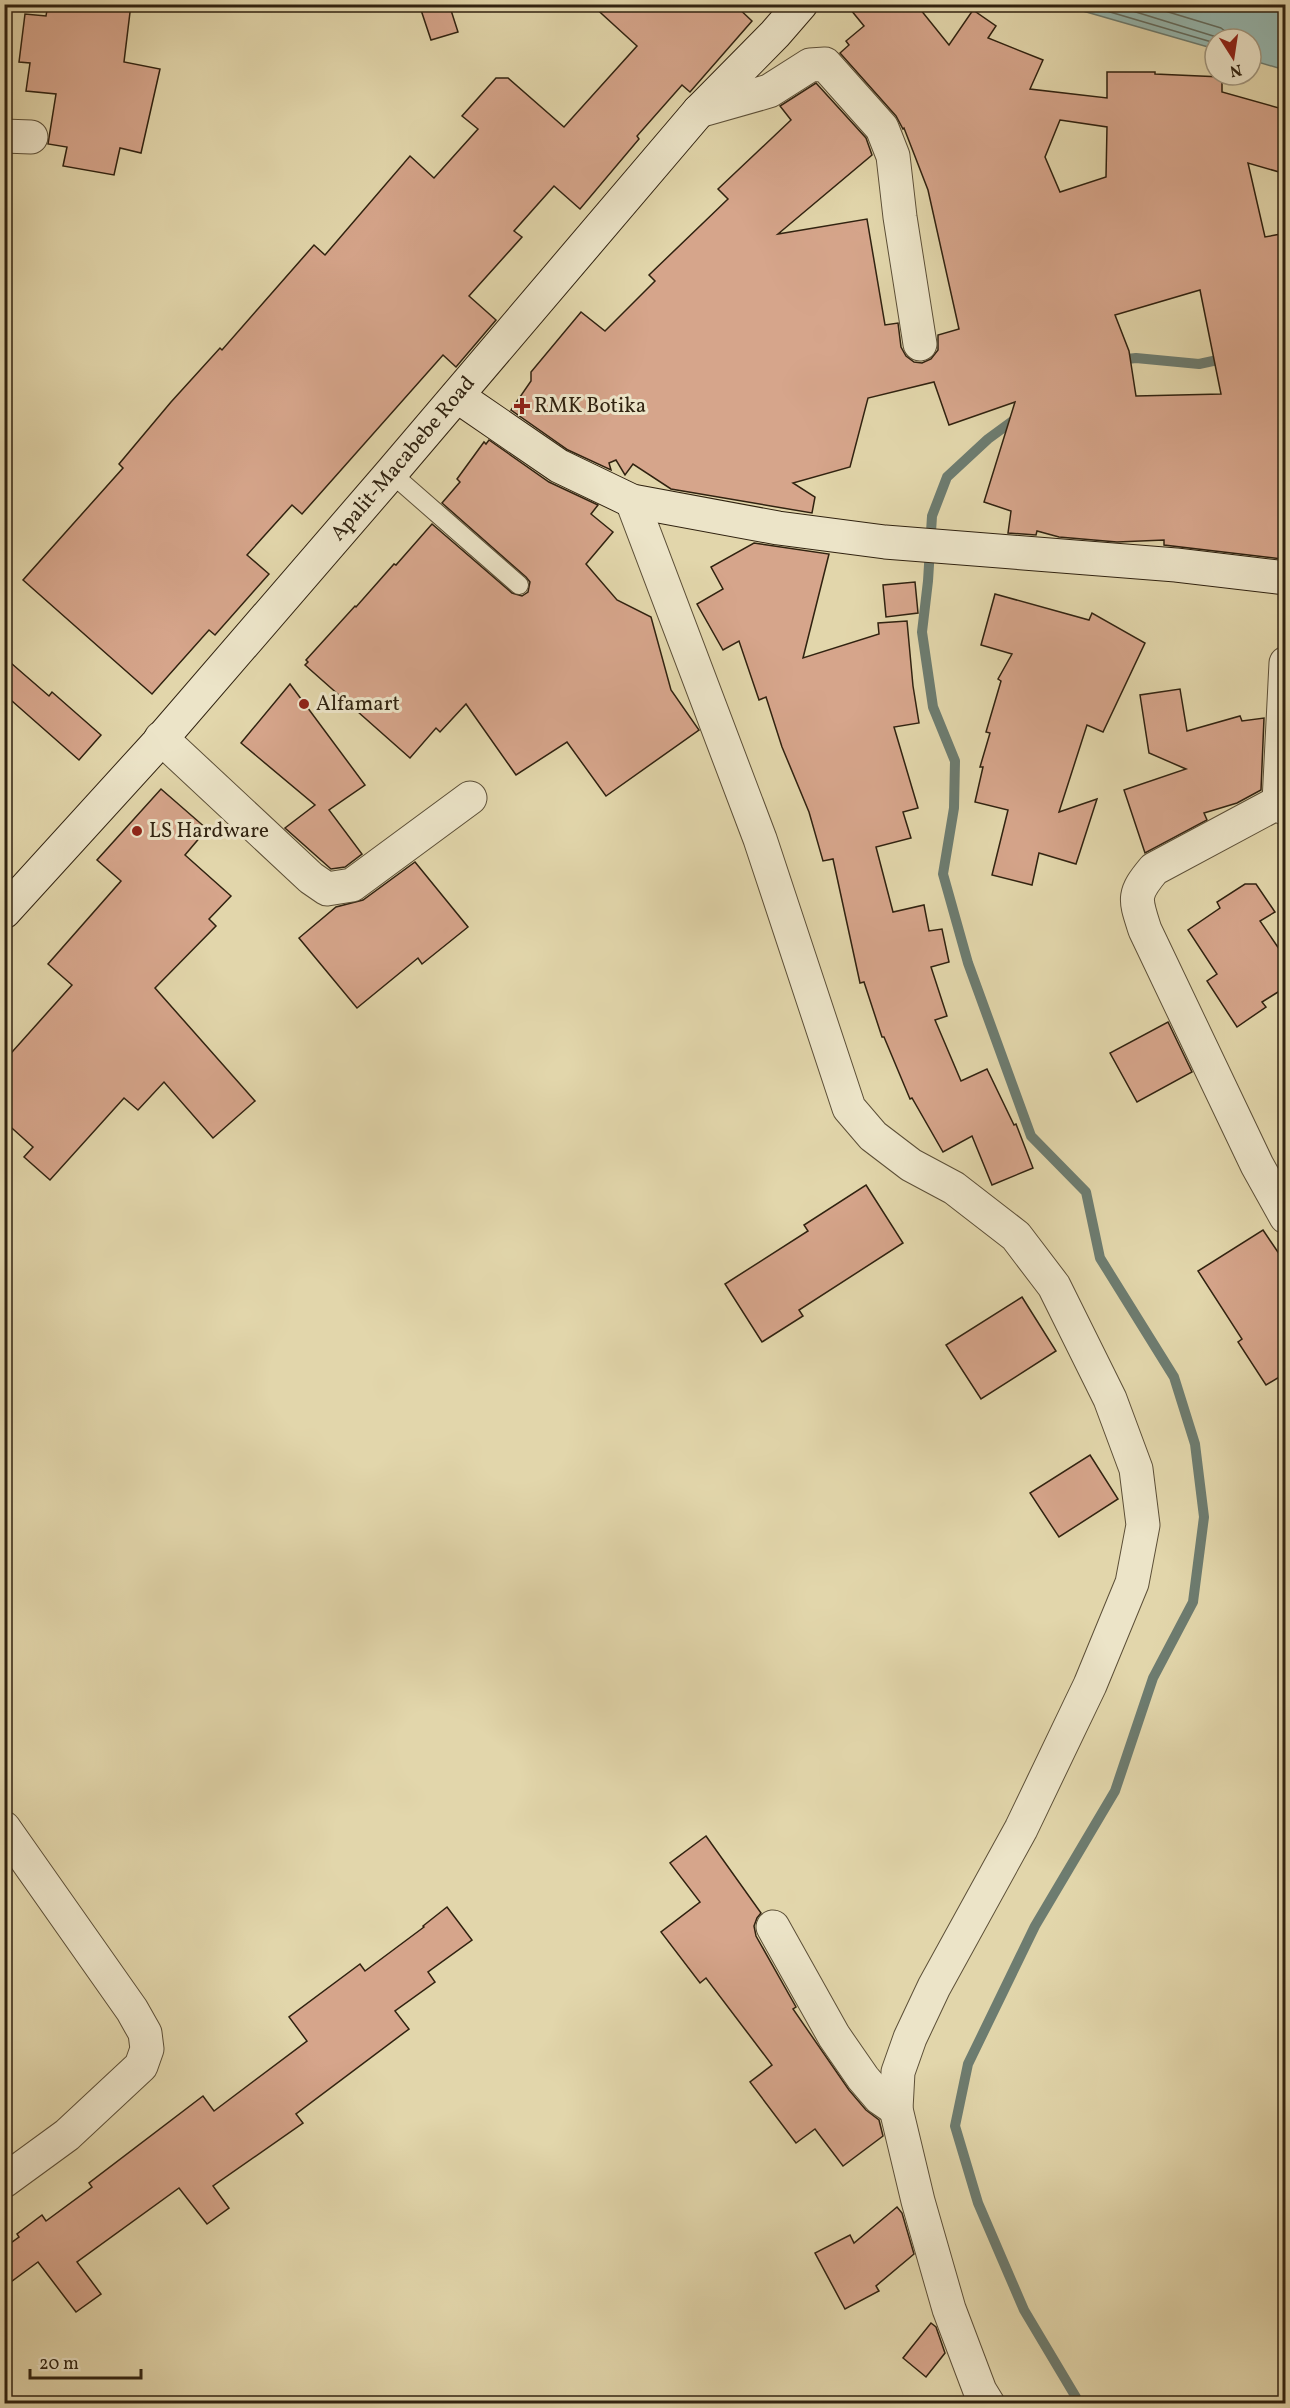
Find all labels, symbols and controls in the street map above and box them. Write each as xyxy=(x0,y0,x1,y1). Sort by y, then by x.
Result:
north arrow xyxy=(1203,27,1263,87)
text: N xyxy=(1227,58,1244,82)
street label: Apalit-Macabebe Road xyxy=(324,370,482,547)
place label: RMK Botika xyxy=(534,392,646,421)
marker: RMK Botika xyxy=(515,399,529,413)
place label: Alfamart xyxy=(316,690,400,719)
marker: Alfamart xyxy=(297,697,311,711)
place label: LS Hardware xyxy=(149,817,269,846)
marker: LS Hardware xyxy=(130,824,144,838)
scale bar xyxy=(30,2342,141,2380)
text: 20 m xyxy=(39,2352,79,2377)

